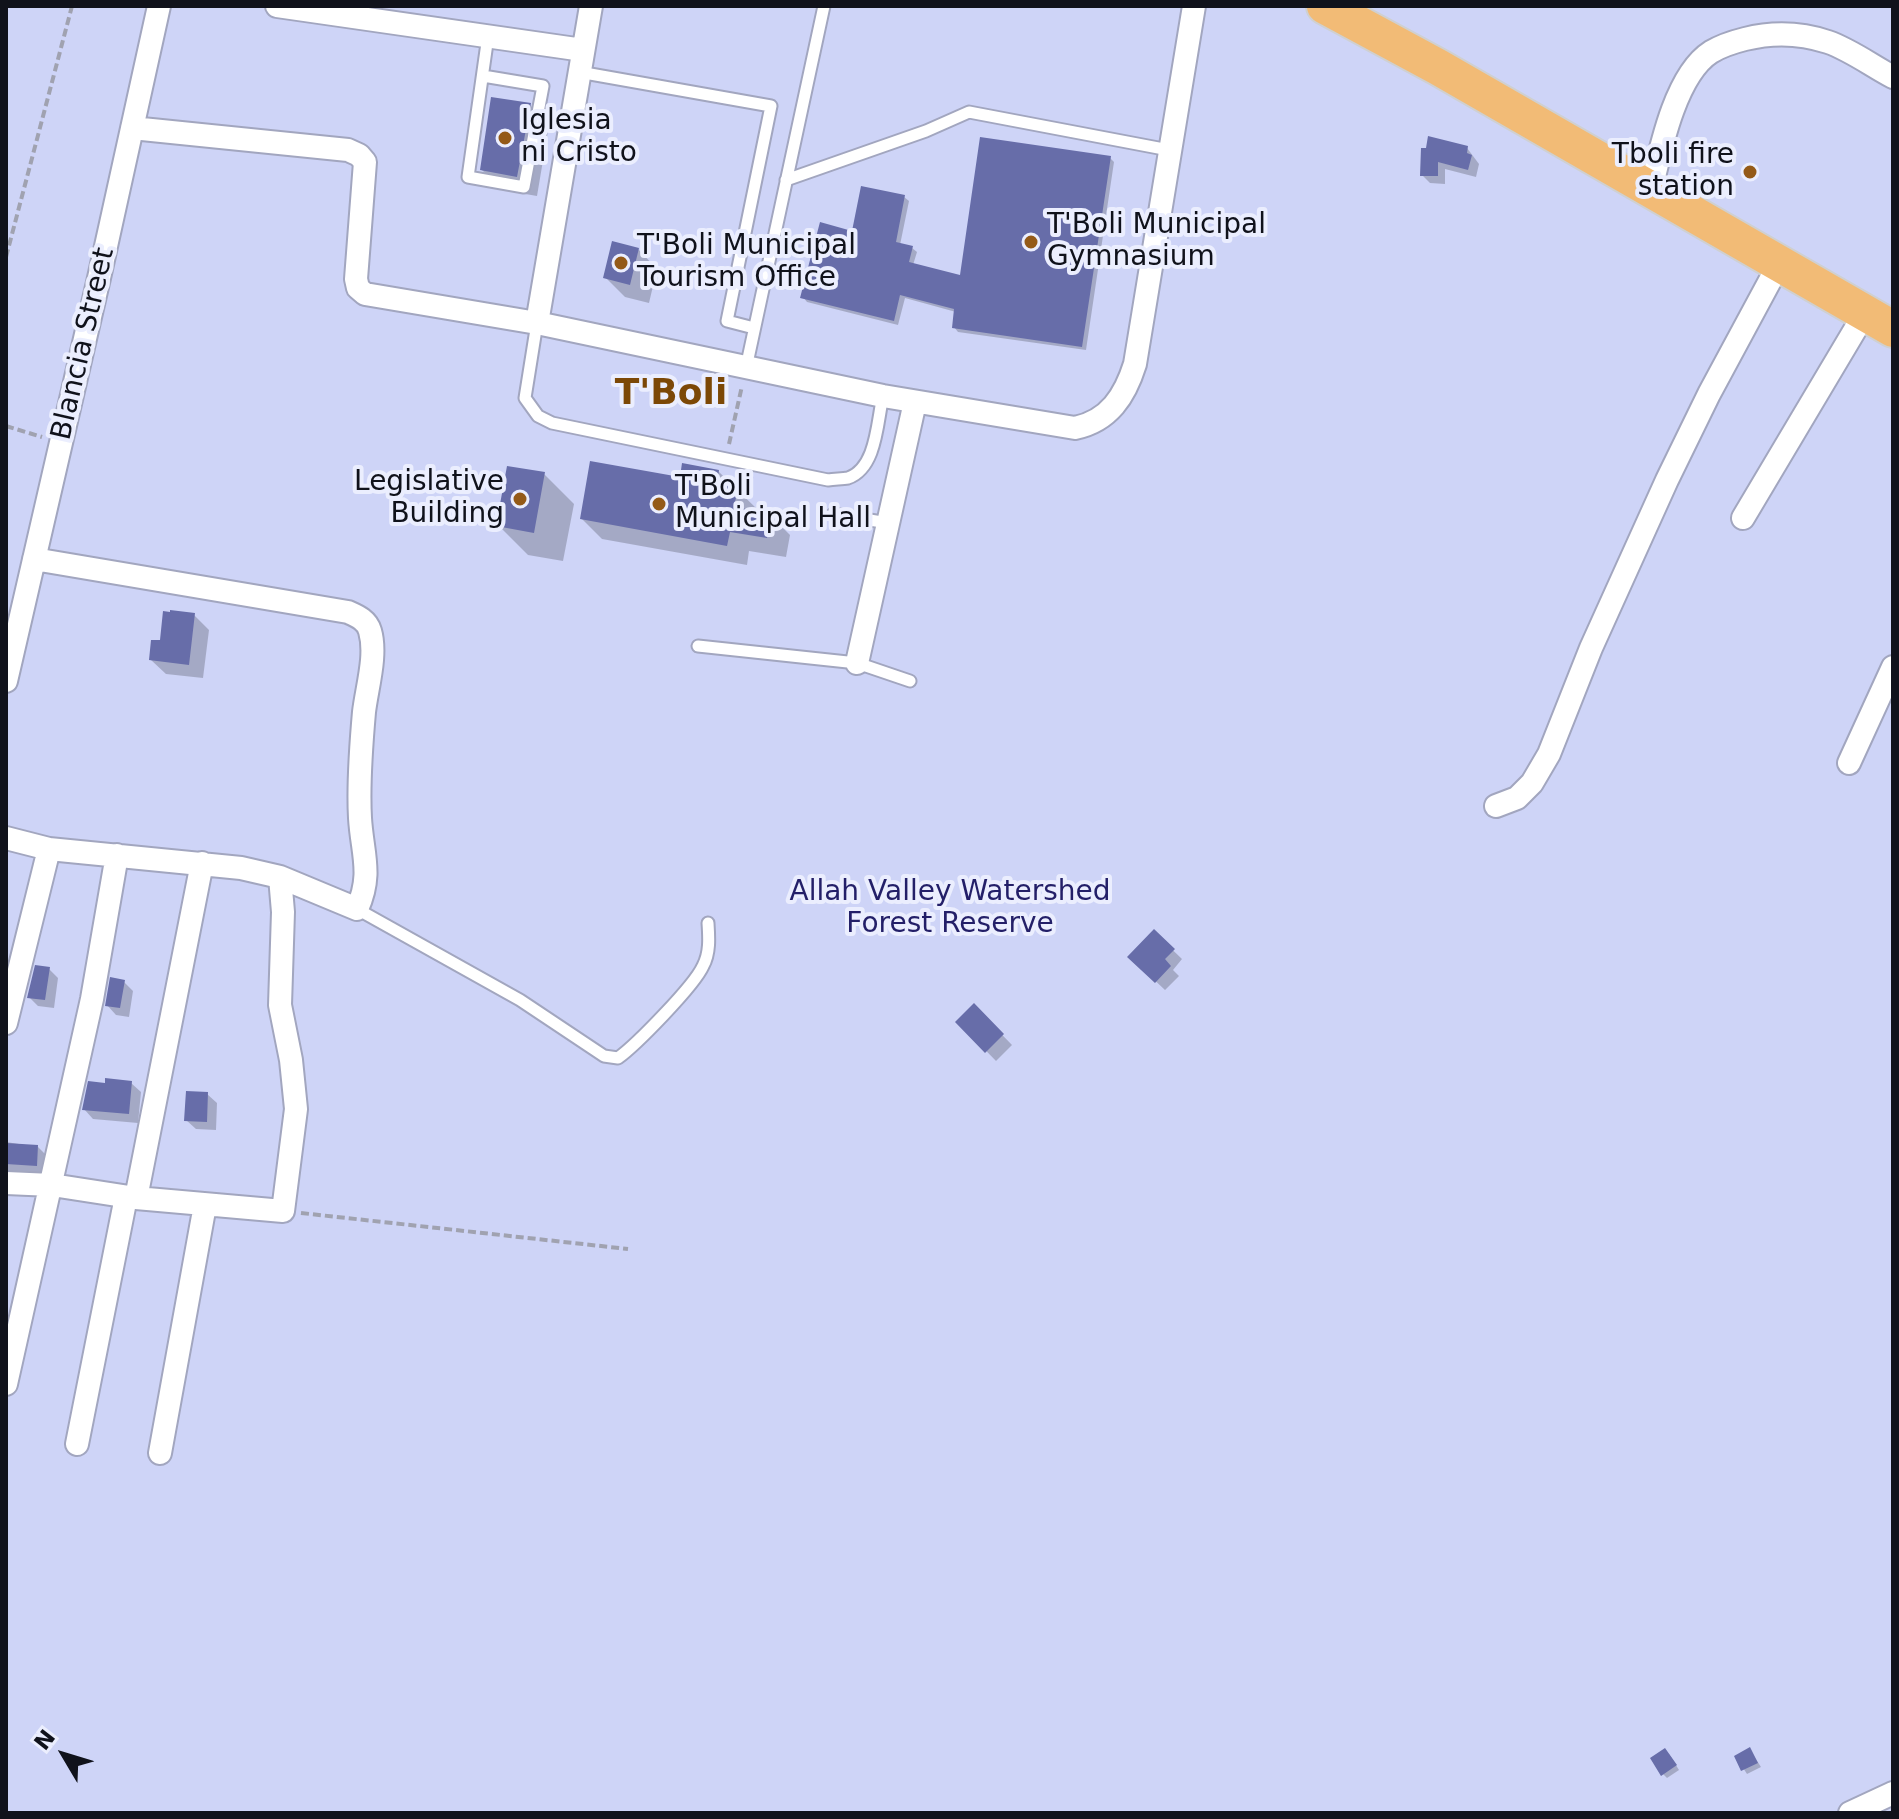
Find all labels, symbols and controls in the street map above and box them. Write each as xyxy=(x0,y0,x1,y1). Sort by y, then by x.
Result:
place label: Iglesia ni Cristo xyxy=(521,105,637,171)
marker: Iglesia ni Cristo xyxy=(496,129,514,147)
place label: Tboli fire station xyxy=(1612,139,1734,205)
marker: Tboli fire station xyxy=(1741,163,1759,181)
place label: T'Boli Municipal Gymnasium xyxy=(1047,209,1266,275)
place label: T'Boli Municipal Tourism Office xyxy=(637,230,856,296)
marker: T'Boli Municipal Gymnasium xyxy=(1022,233,1040,251)
street label: Blancia Street xyxy=(46,245,122,443)
marker: T'Boli Municipal Tourism Office xyxy=(612,254,630,272)
district label: T'Boli xyxy=(615,373,727,417)
place label: Legislative Building xyxy=(354,466,504,532)
place label: T'Boli Municipal Hall xyxy=(675,471,871,537)
marker: Legislative Building xyxy=(511,490,529,508)
marker: T'Boli Municipal Hall xyxy=(650,495,668,513)
park label: Allah Valley Watershed Forest Reserve xyxy=(789,876,1111,942)
north arrow xyxy=(24,1715,104,1795)
text: N xyxy=(29,1725,60,1755)

